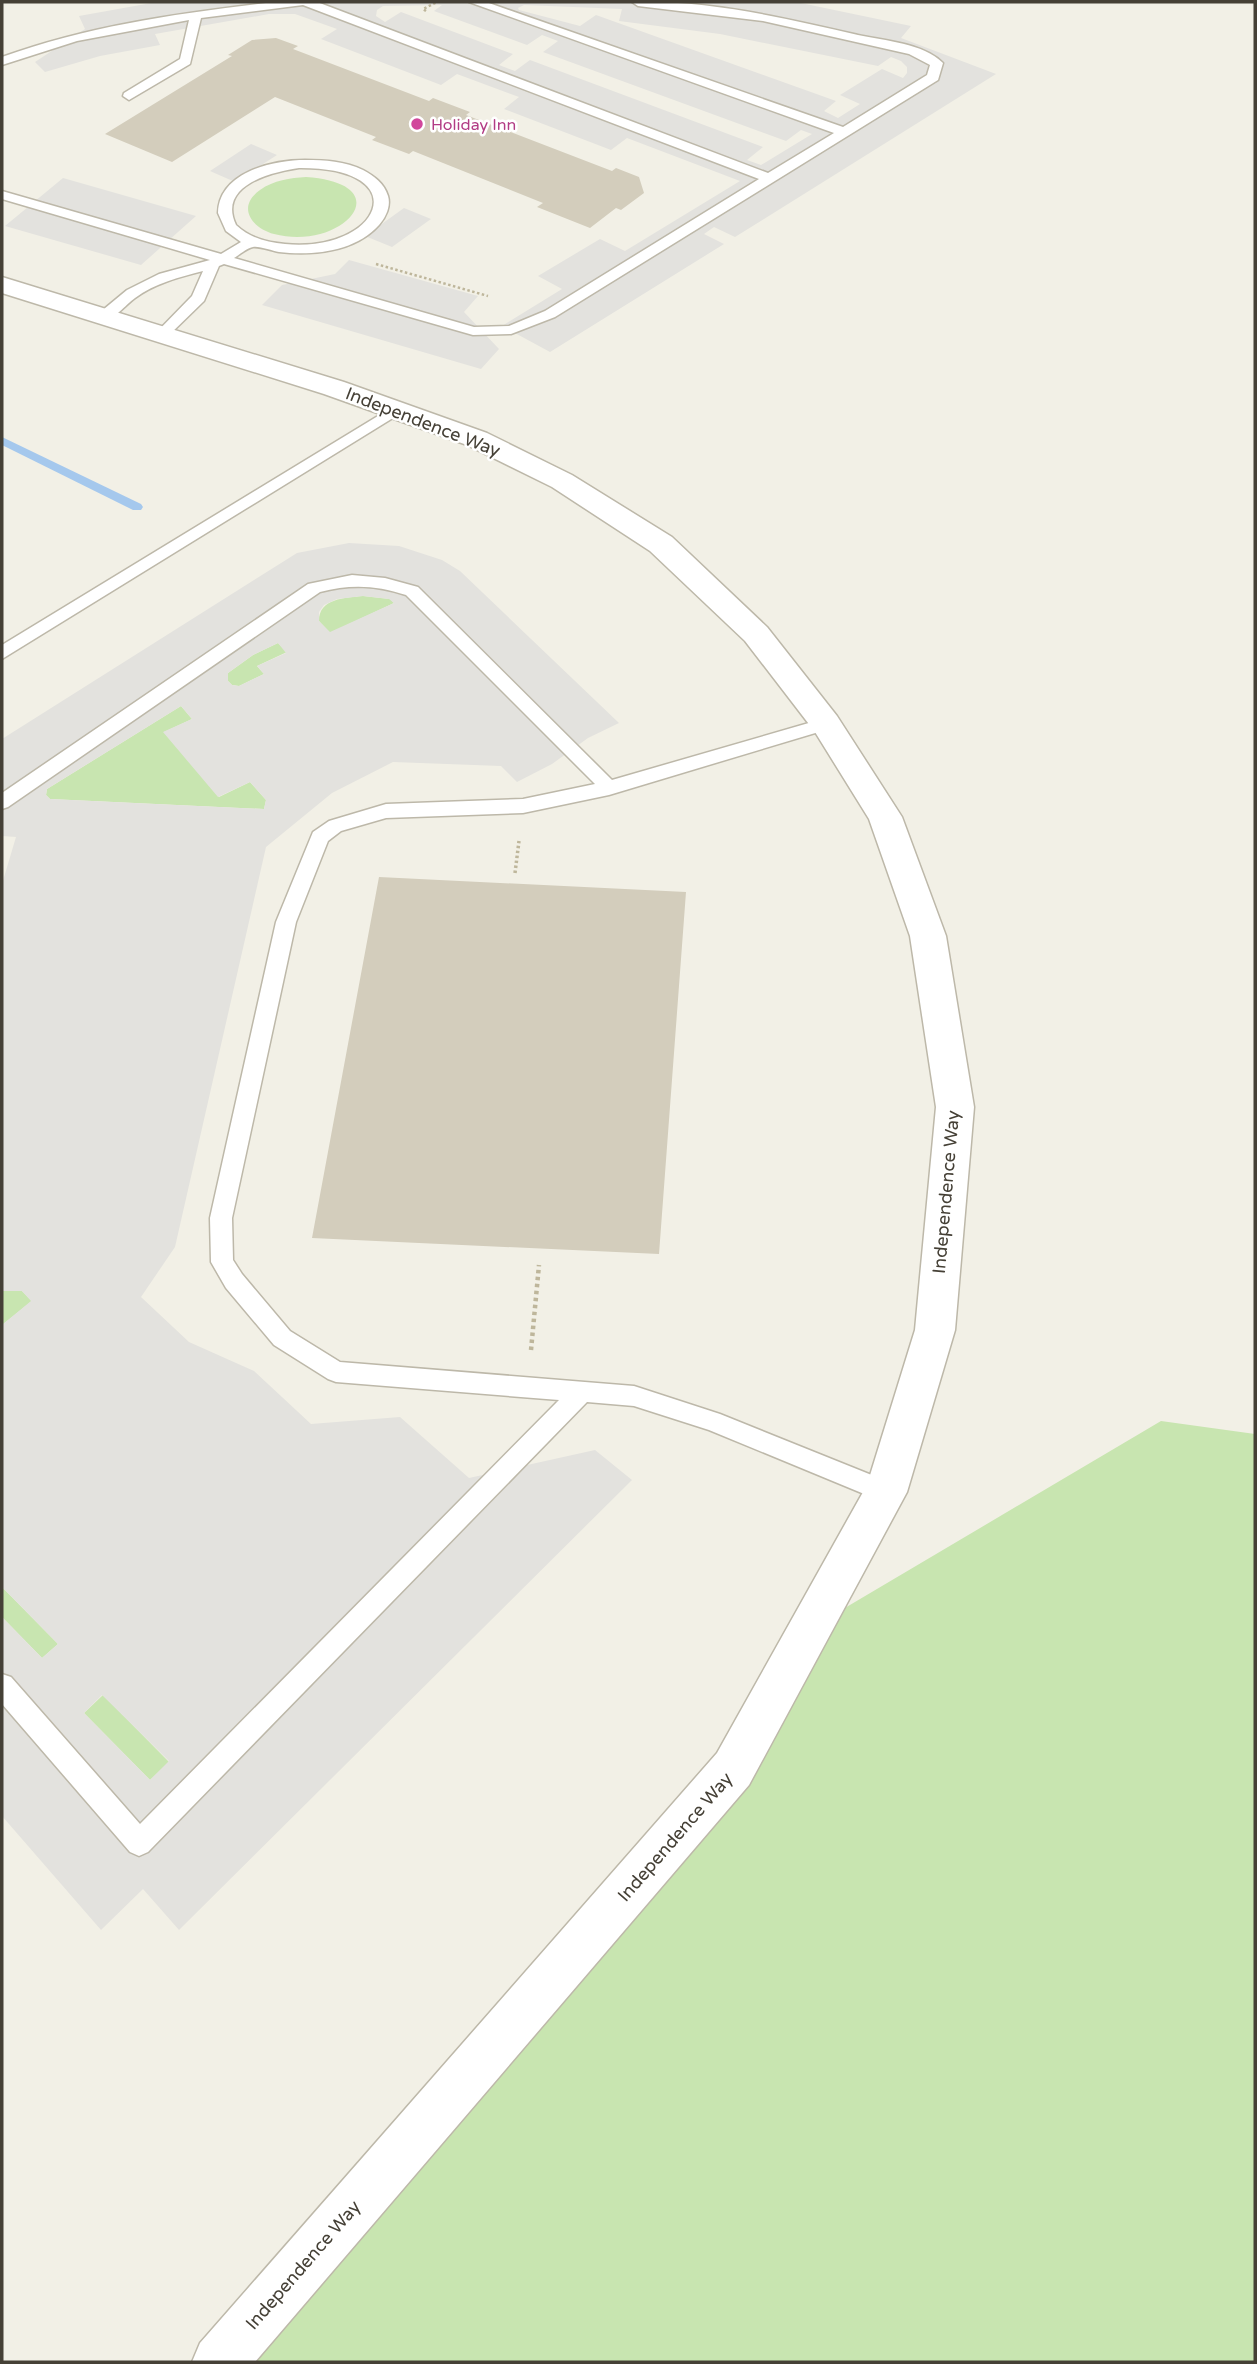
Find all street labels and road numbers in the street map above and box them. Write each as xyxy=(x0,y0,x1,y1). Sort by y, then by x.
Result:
street label: Independence Way xyxy=(343,382,504,462)
street label: Independence Way xyxy=(928,1109,964,1275)
street label: Independence Way xyxy=(613,1768,737,1906)
street label: Independence Way xyxy=(241,2196,365,2334)

